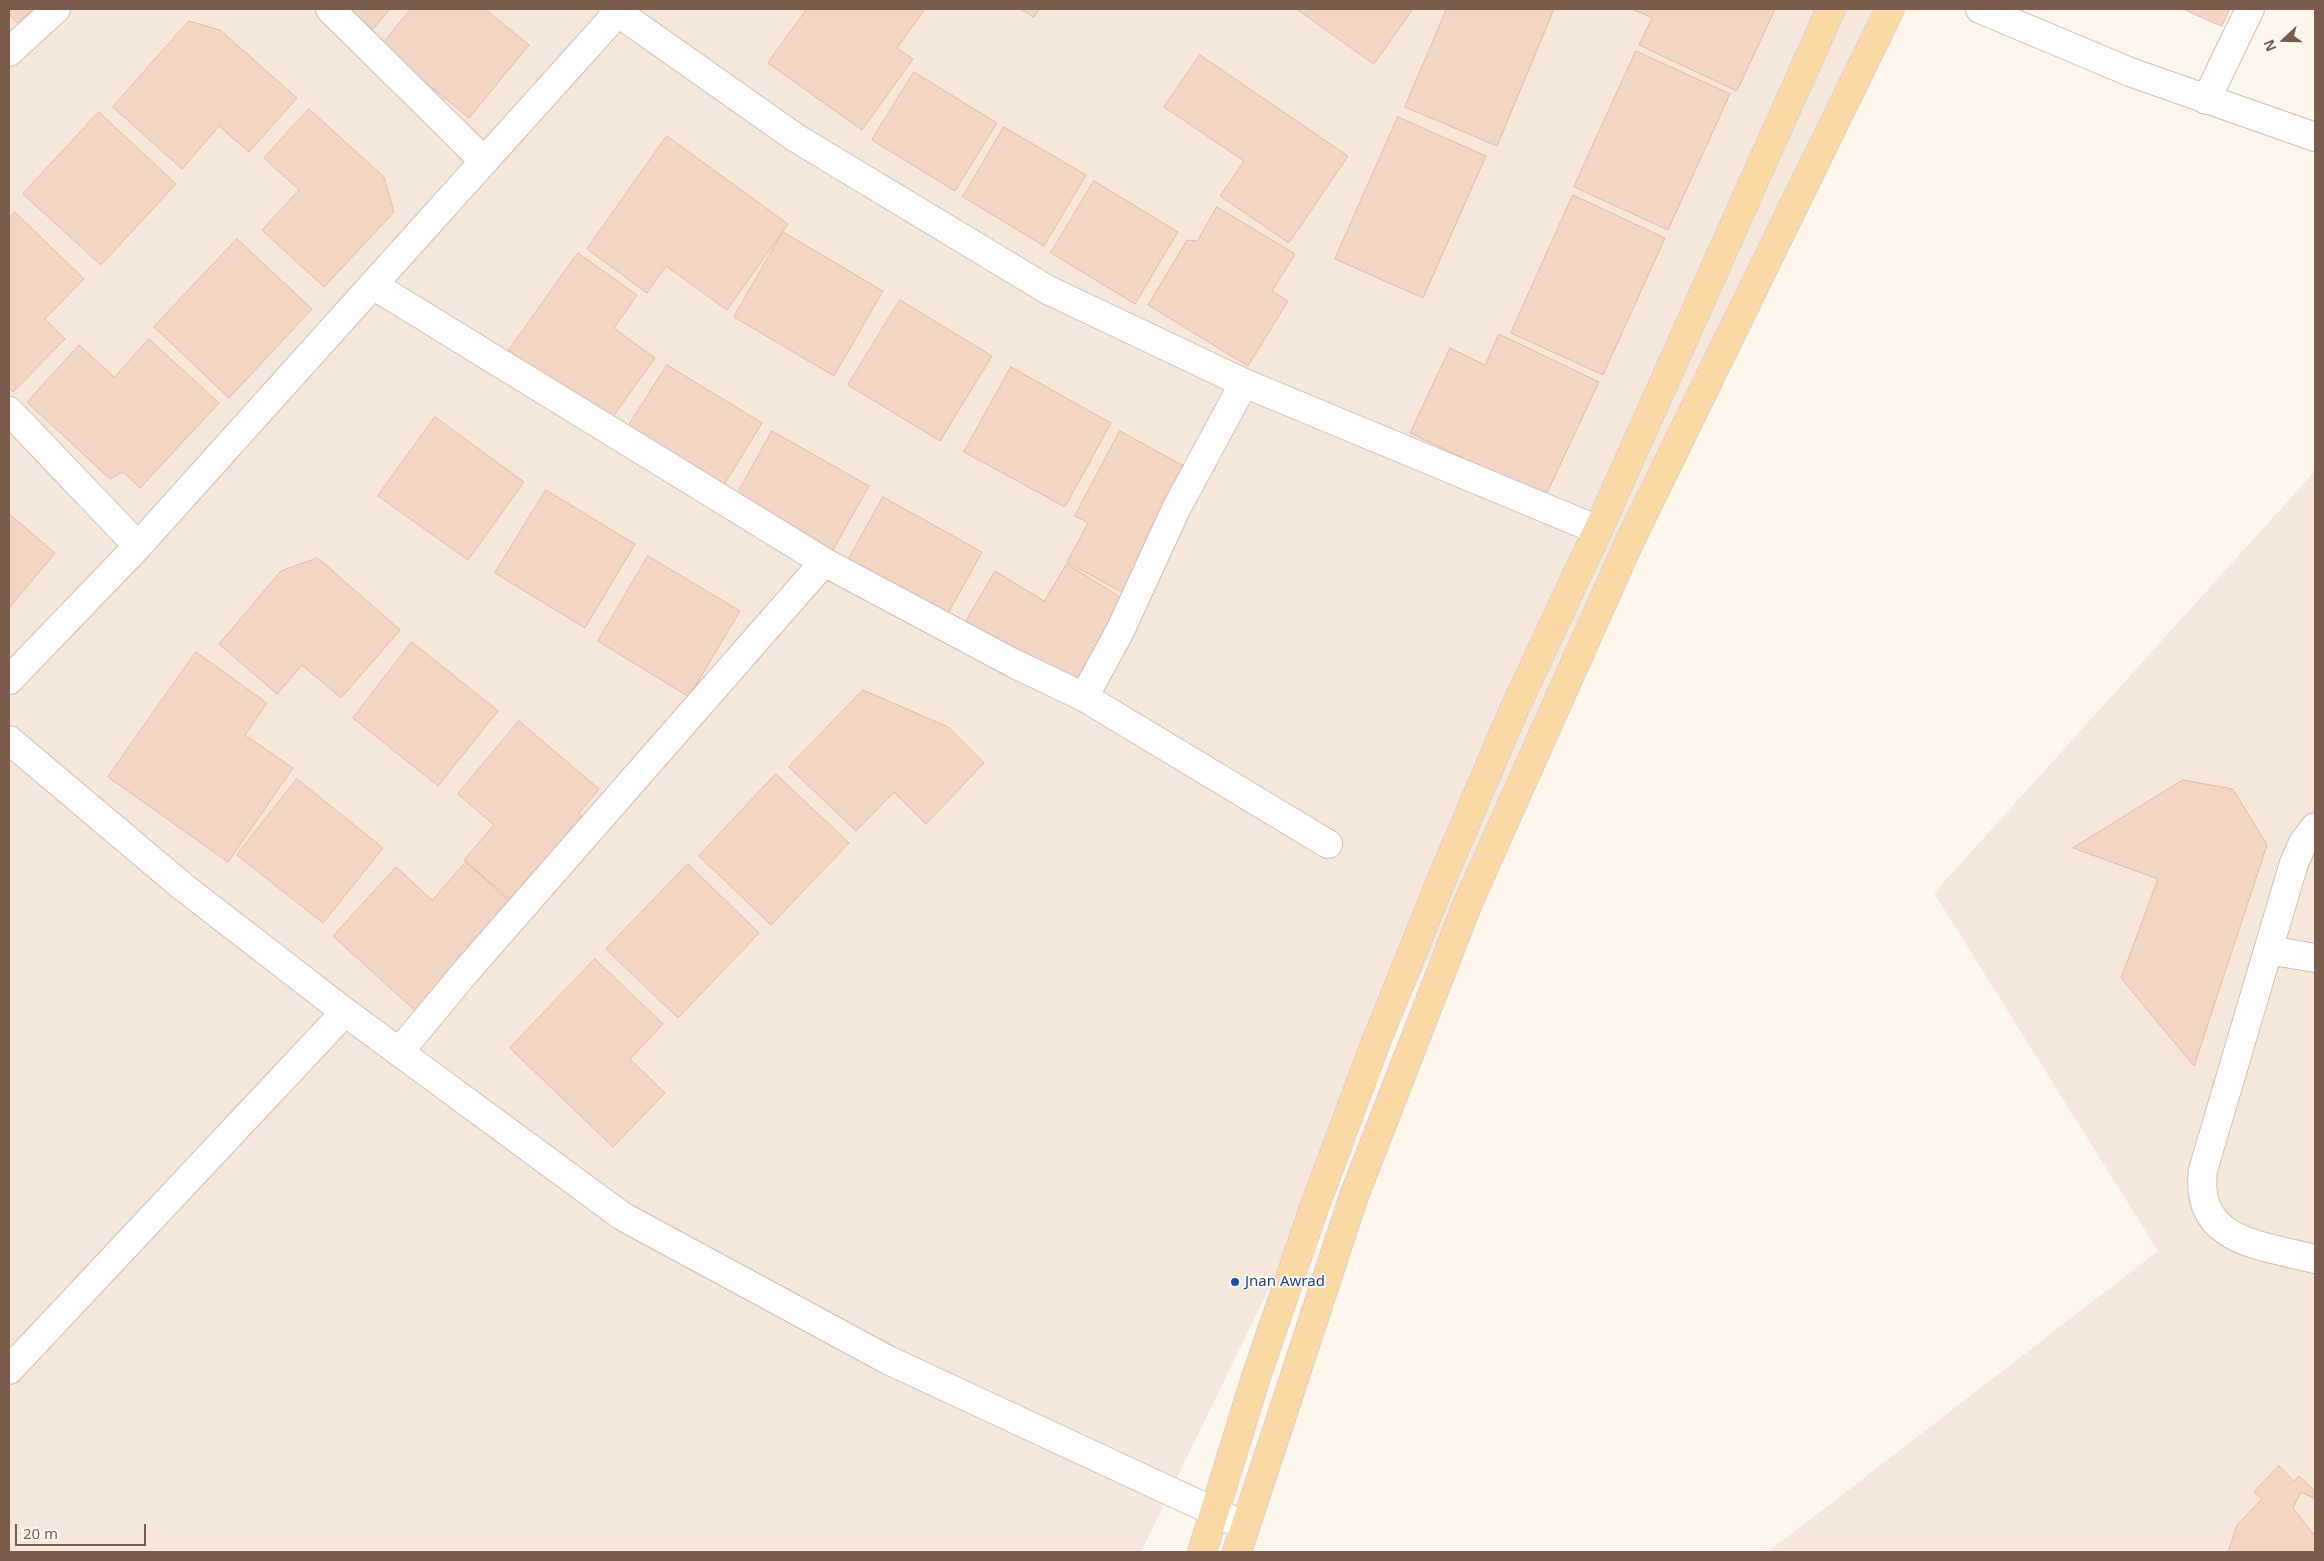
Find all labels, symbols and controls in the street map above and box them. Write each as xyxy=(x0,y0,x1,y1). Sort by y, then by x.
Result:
north arrow xyxy=(2259,15,2309,65)
text: N xyxy=(2259,37,2280,54)
place label: Jnan Awrad xyxy=(1245,1273,1325,1291)
marker: Jnan Awrad xyxy=(1229,1276,1241,1288)
scale bar xyxy=(18,1514,149,1546)
text: 20 m xyxy=(23,1523,58,1543)

